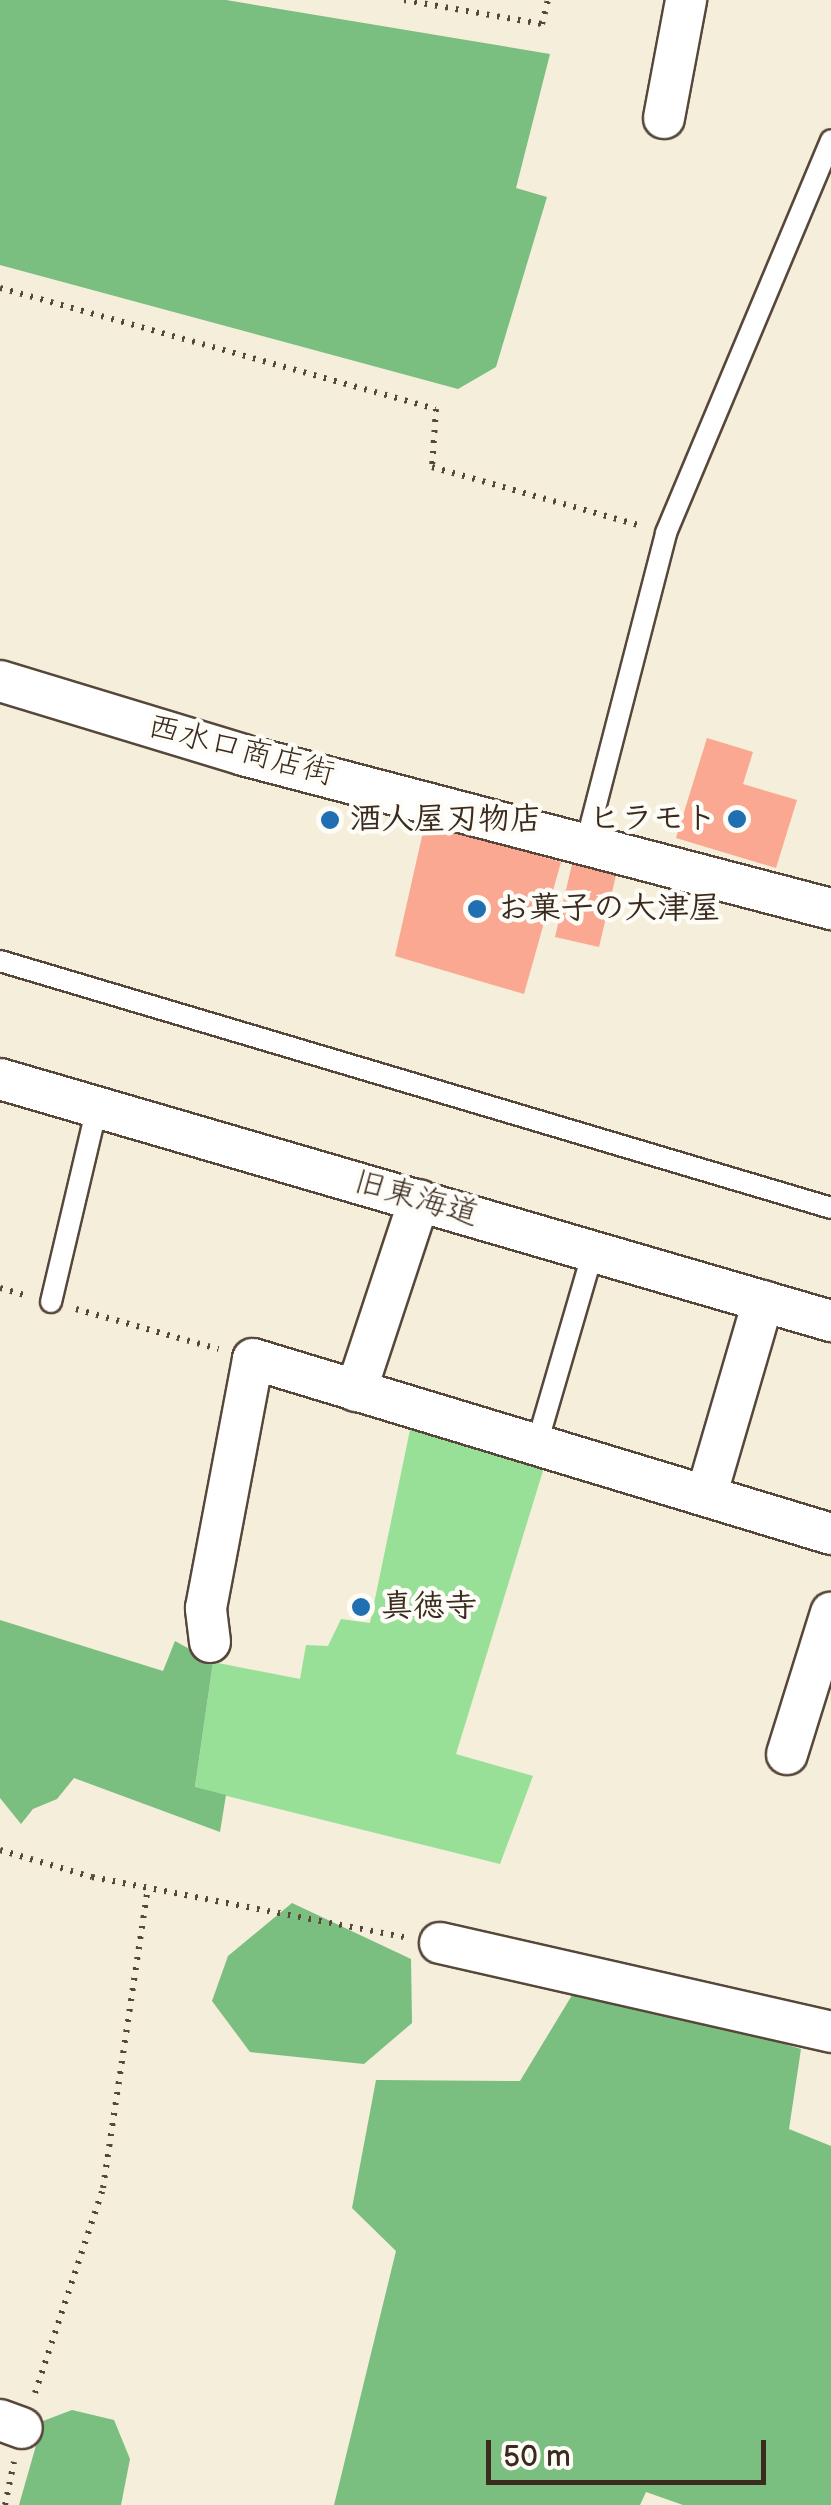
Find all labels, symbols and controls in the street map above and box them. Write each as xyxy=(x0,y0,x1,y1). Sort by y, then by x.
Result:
street label: 西水口商店街 xyxy=(143,708,339,794)
place label: ヒラモト xyxy=(589,800,717,838)
place label: 酒人屋刃物店 xyxy=(350,801,542,839)
marker: ヒラモト xyxy=(726,808,748,830)
marker: 酒人屋刃物店 xyxy=(319,809,341,831)
place label: お菓子の大津屋 xyxy=(497,890,721,928)
marker: お菓子の大津屋 xyxy=(466,898,488,920)
street label: 旧東海道 xyxy=(349,1163,483,1235)
place label: 真徳寺 xyxy=(381,1588,477,1626)
marker: 真徳寺 xyxy=(350,1596,372,1618)
scale bar xyxy=(491,2420,771,2482)
text: 50 m xyxy=(503,2439,571,2475)

